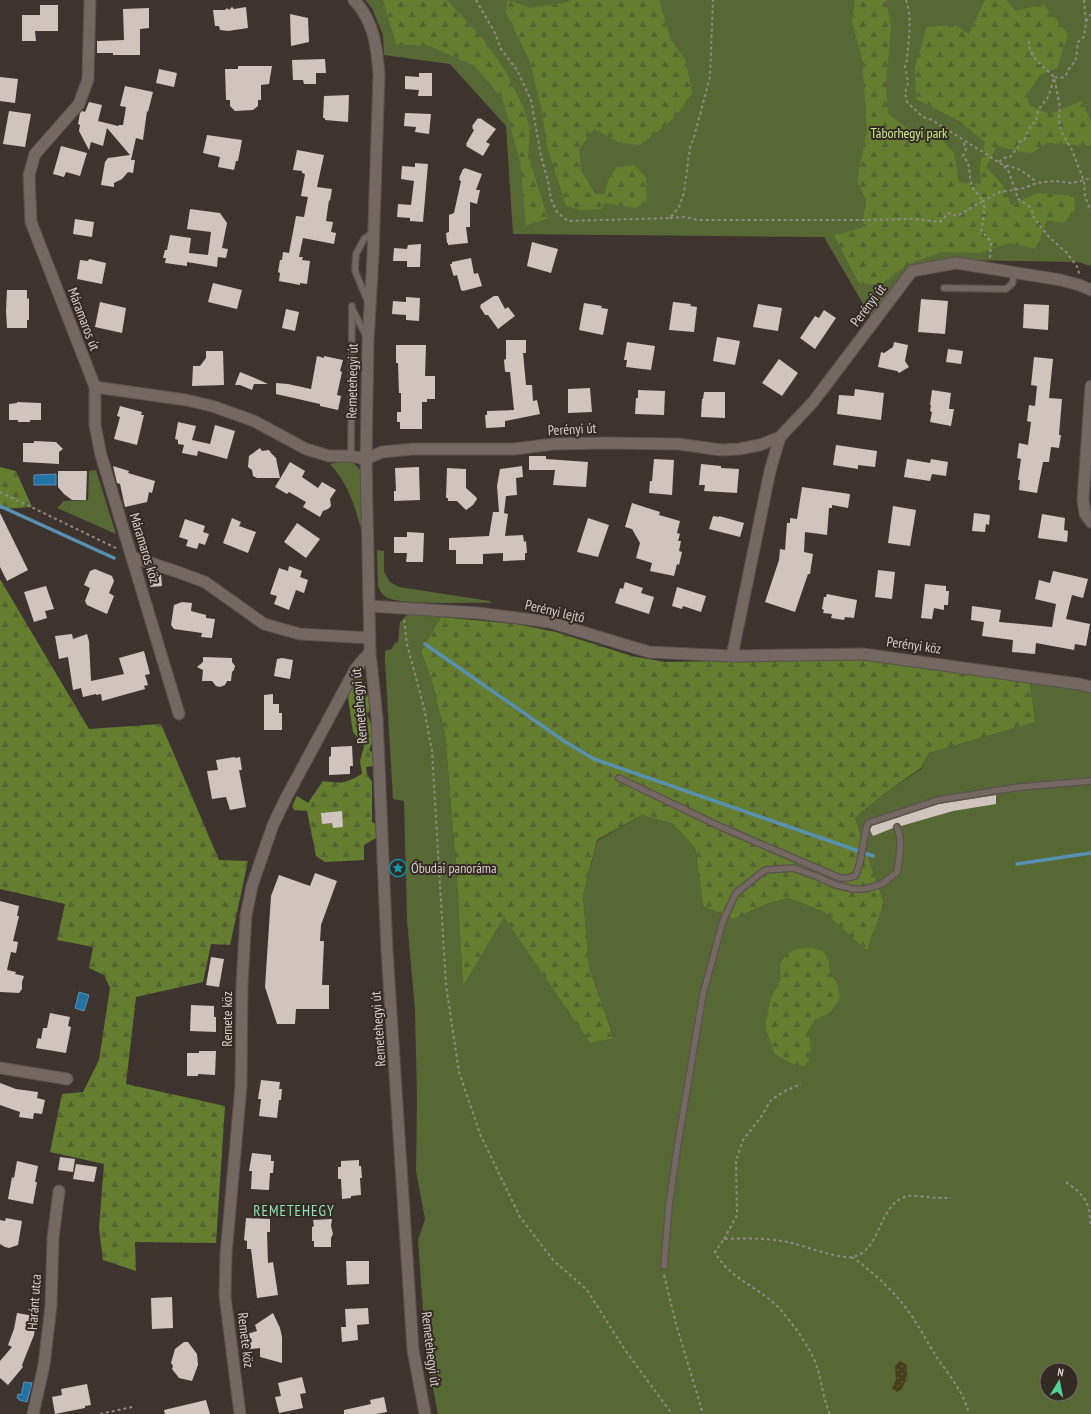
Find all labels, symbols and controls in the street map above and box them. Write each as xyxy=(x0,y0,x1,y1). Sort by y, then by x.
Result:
park label: Táborhegyi park xyxy=(870,124,948,142)
street label: Perényi út xyxy=(846,280,890,330)
street label: Máramaros út xyxy=(64,285,104,353)
street label: Remetehegyi út xyxy=(342,343,362,419)
street label: Perényi út xyxy=(547,419,597,439)
street label: Máramaros köz xyxy=(126,511,164,585)
street label: Perényi lejtő xyxy=(523,595,587,627)
street label: Perényi köz xyxy=(886,632,942,658)
street label: Remetehegyi út xyxy=(347,667,371,744)
place icon: Óbudai panoráma xyxy=(388,858,408,878)
place label: Óbudai panoráma xyxy=(411,859,497,877)
street label: Remete köz xyxy=(218,991,236,1047)
street label: Remetehegyi út xyxy=(366,991,390,1067)
district label: REMETEHEGY xyxy=(253,1201,335,1220)
street label: Haránt utca xyxy=(23,1273,45,1331)
street label: Remetehegyi út xyxy=(417,1310,445,1388)
street label: Remete köz xyxy=(234,1311,258,1369)
north arrow xyxy=(1039,1362,1079,1402)
text: N xyxy=(1057,1365,1065,1380)

